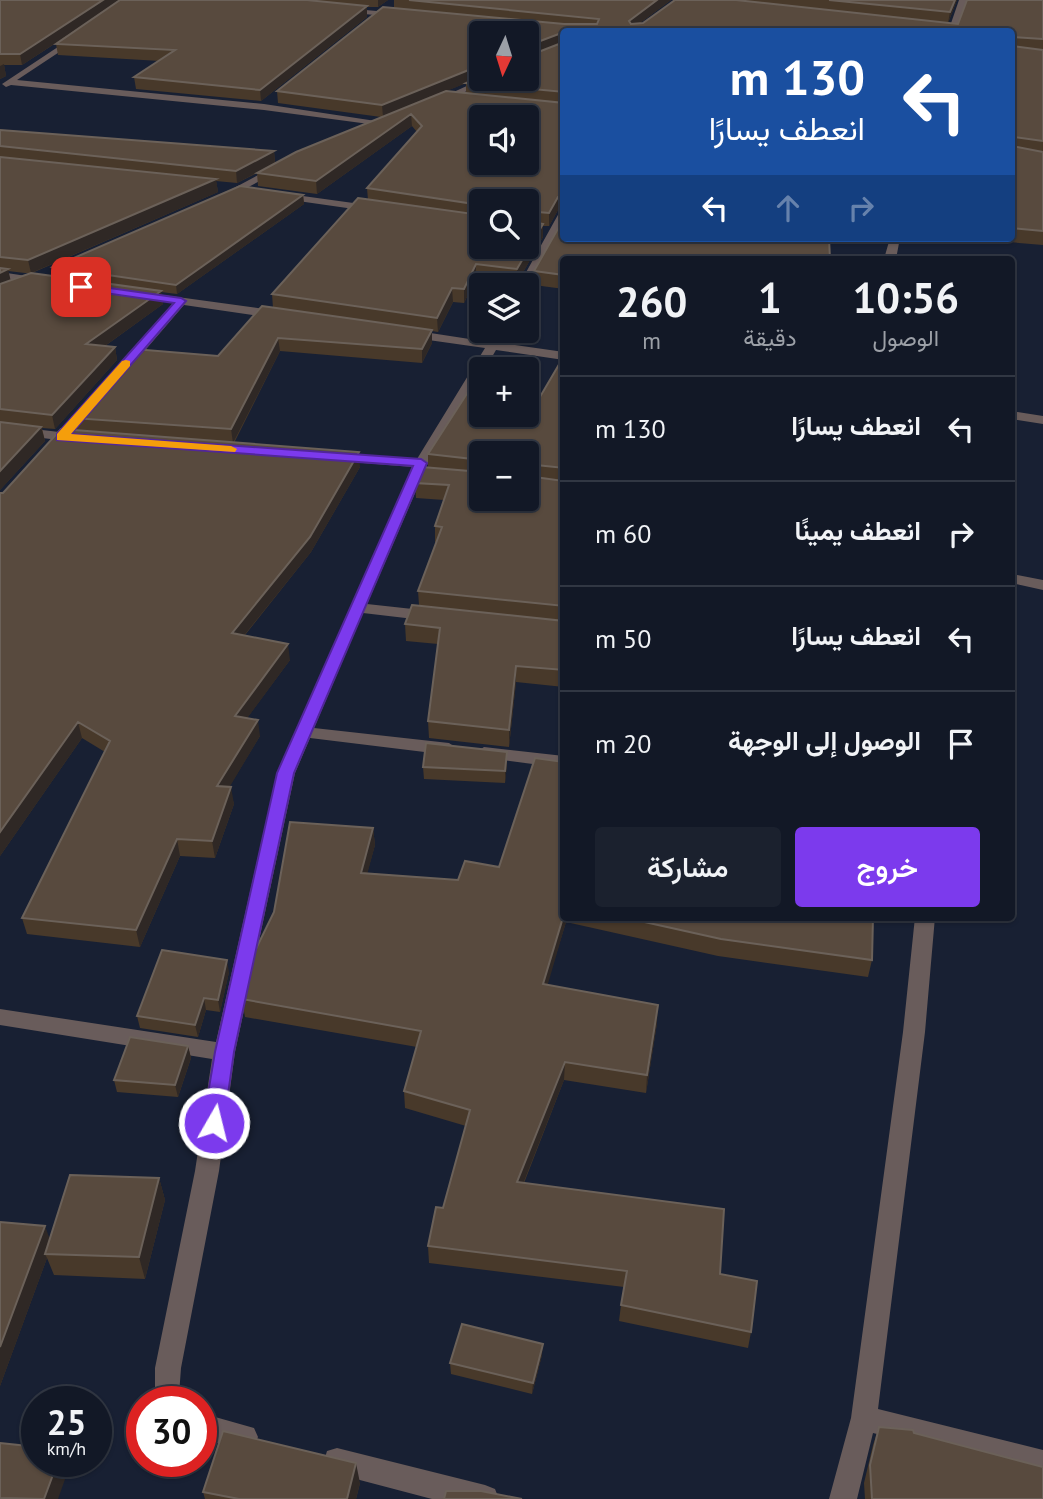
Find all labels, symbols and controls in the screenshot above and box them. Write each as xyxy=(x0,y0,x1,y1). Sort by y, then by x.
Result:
north arrow xyxy=(469,21,539,91)
map controls xyxy=(469,21,539,511)
text: 130 m xyxy=(730,45,865,109)
icon: left xyxy=(889,56,980,147)
button: sound xyxy=(469,105,539,175)
text: انعطف يسارًا xyxy=(709,107,865,149)
button: search xyxy=(469,189,539,259)
icon: left xyxy=(696,189,734,227)
icon: ahead xyxy=(769,189,807,227)
icon: right xyxy=(842,189,880,227)
pin xyxy=(51,257,111,317)
icon: arrive xyxy=(62,268,100,306)
text: 1 xyxy=(758,270,782,325)
text: 10:56 xyxy=(853,270,959,325)
button: layers xyxy=(469,273,539,343)
text: 260 xyxy=(616,274,687,329)
text: دقيقة xyxy=(743,323,797,352)
text: الوصول xyxy=(873,323,939,352)
text: m xyxy=(642,326,661,355)
button: + xyxy=(469,357,539,427)
text: انعطف يسارًا xyxy=(791,409,921,442)
icon: left xyxy=(942,410,980,448)
text: 130 m xyxy=(595,412,666,445)
button: − xyxy=(469,441,539,511)
text: انعطف يمينًا xyxy=(795,514,921,547)
icon: right xyxy=(942,515,980,553)
text: 60 m xyxy=(595,517,651,550)
text: انعطف يسارًا xyxy=(791,619,921,652)
icon: left xyxy=(942,620,980,658)
text: 50 m xyxy=(595,622,651,655)
text: الوصول إلى الوجهة xyxy=(728,724,921,757)
icon: arrive xyxy=(942,725,980,763)
text: 20 m xyxy=(595,727,651,760)
button: مشاركة xyxy=(595,827,781,907)
button: خروج xyxy=(795,827,980,907)
position arrow xyxy=(177,1086,251,1160)
speed limit sign: 30 xyxy=(126,1386,217,1477)
text: 25 xyxy=(47,1399,86,1445)
text: km/h xyxy=(47,1437,86,1460)

